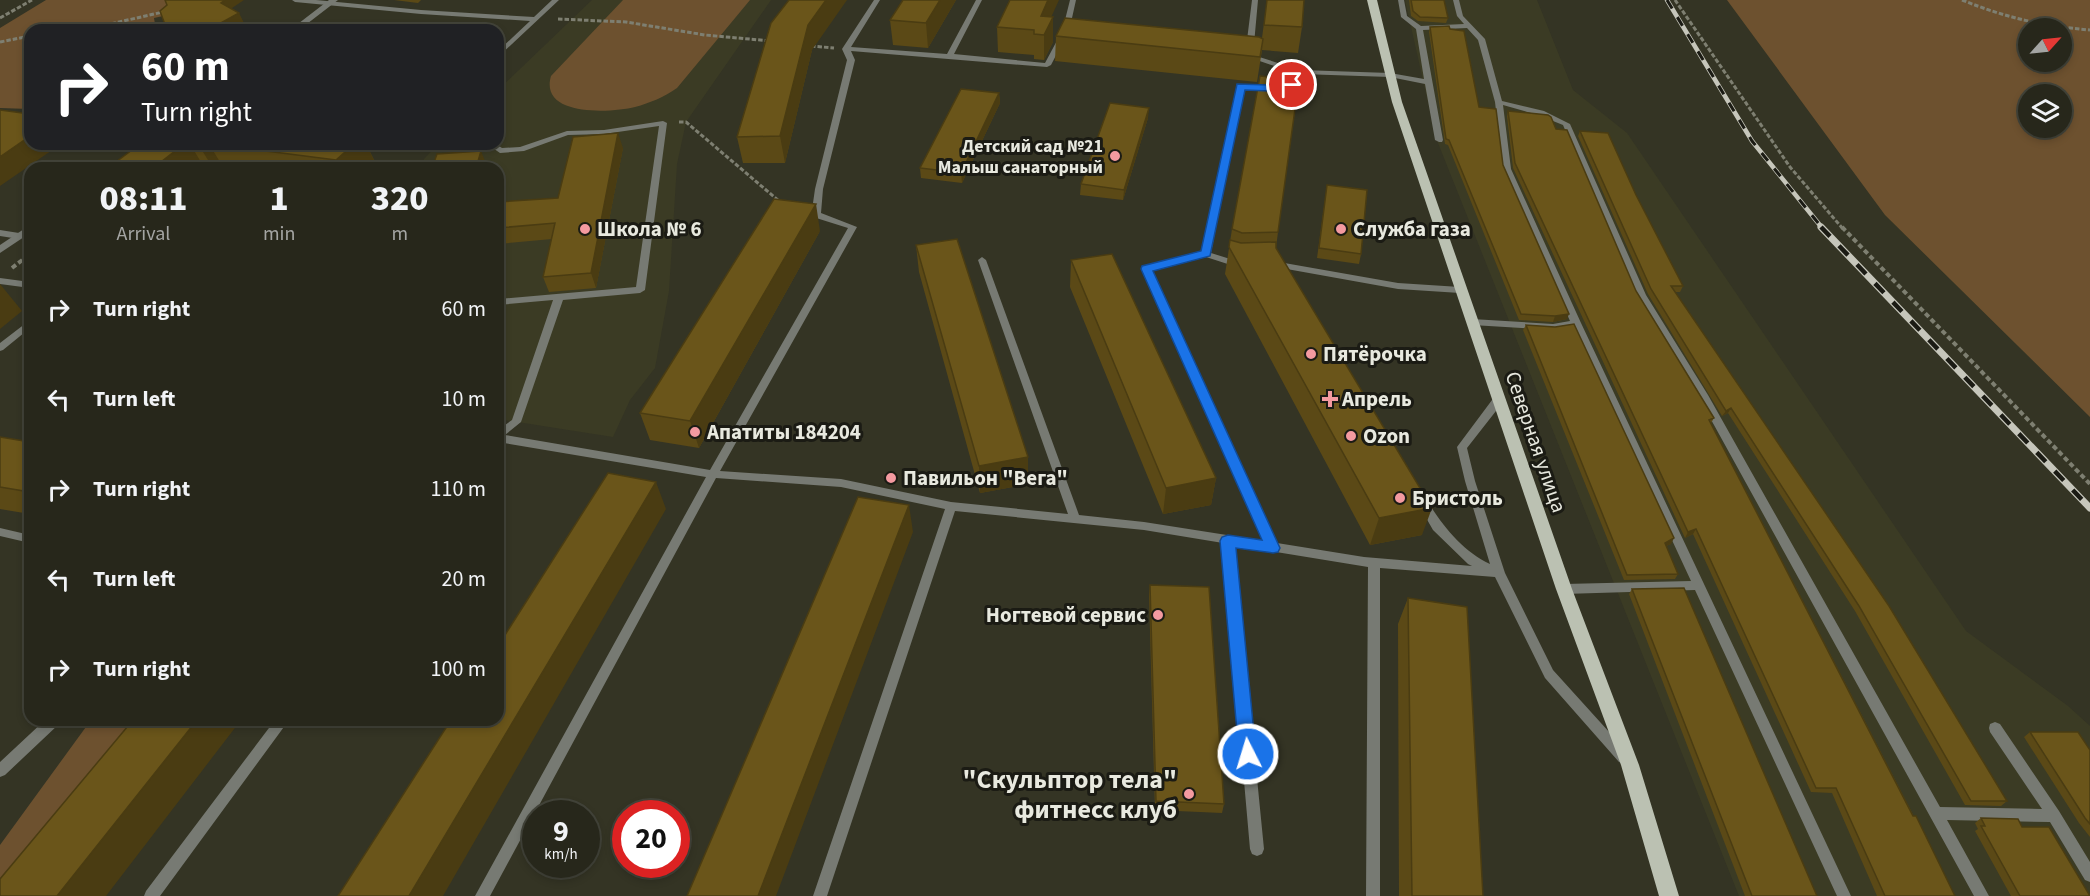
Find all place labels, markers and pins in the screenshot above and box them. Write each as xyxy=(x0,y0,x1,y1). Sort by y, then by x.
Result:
pin xyxy=(1266,59,1317,110)
place label: Детский сад №21 Малыш санаторный xyxy=(938,134,1103,180)
marker: Детский сад №21 Малыш санаторный xyxy=(1108,149,1122,163)
place label: Школа № 6 xyxy=(597,214,702,244)
place label: Служба газа xyxy=(1353,214,1471,244)
marker: Школа № 6 xyxy=(578,222,592,236)
marker: Служба газа xyxy=(1334,222,1348,236)
place label: Пятёрочка xyxy=(1323,339,1427,369)
marker: Пятёрочка xyxy=(1304,347,1318,361)
place label: Апрель xyxy=(1341,384,1412,414)
marker: Апрель xyxy=(1323,392,1337,406)
place label: Апатиты 184204 xyxy=(706,417,861,447)
place label: Ozon xyxy=(1363,421,1410,451)
marker: Апатиты 184204 xyxy=(688,425,702,439)
marker: Ozon xyxy=(1344,429,1358,443)
place label: Павильон "Вега" xyxy=(903,463,1068,493)
marker: Павильон "Вега" xyxy=(884,471,898,485)
place label: Бристоль xyxy=(1412,483,1503,513)
marker: Бристоль xyxy=(1393,491,1407,505)
place label: Ногтевой сервис xyxy=(986,600,1146,630)
marker: Ногтевой сервис xyxy=(1151,608,1165,622)
place label: "Скульптор тела" фитнесс клуб xyxy=(963,761,1177,828)
marker: "Скульптор тела" фитнесс клуб xyxy=(1182,787,1196,801)

